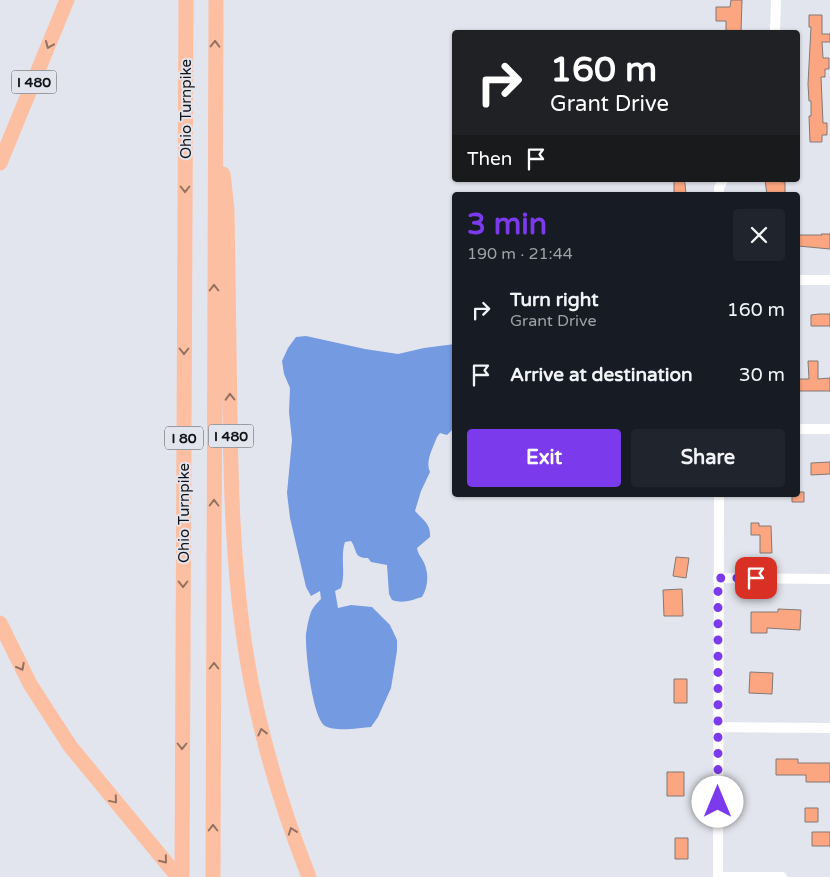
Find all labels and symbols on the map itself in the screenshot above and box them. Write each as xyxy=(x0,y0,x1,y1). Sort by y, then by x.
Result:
one-way arrow xyxy=(45,40,56,49)
one-way arrow xyxy=(210,40,220,48)
street label: Ohio Turnpike xyxy=(177,59,195,159)
road number: I 480 xyxy=(12,70,56,94)
one-way arrow xyxy=(180,185,190,193)
one-way arrow xyxy=(209,284,219,292)
one-way arrow xyxy=(179,347,190,355)
one-way arrow xyxy=(225,393,235,400)
road number: I 480 xyxy=(208,424,254,448)
road number: I 80 xyxy=(165,426,203,449)
street label: Ohio Turnpike xyxy=(175,463,193,563)
one-way arrow xyxy=(209,499,219,507)
pin xyxy=(735,557,777,599)
one-way arrow xyxy=(178,580,188,588)
one-way arrow xyxy=(15,662,25,671)
one-way arrow xyxy=(209,662,219,670)
one-way arrow xyxy=(257,728,268,737)
one-way arrow xyxy=(177,742,187,750)
position arrow xyxy=(691,775,743,827)
one-way arrow xyxy=(108,794,117,803)
one-way arrow xyxy=(208,824,218,832)
one-way arrow xyxy=(288,828,298,836)
one-way arrow xyxy=(159,854,167,863)

